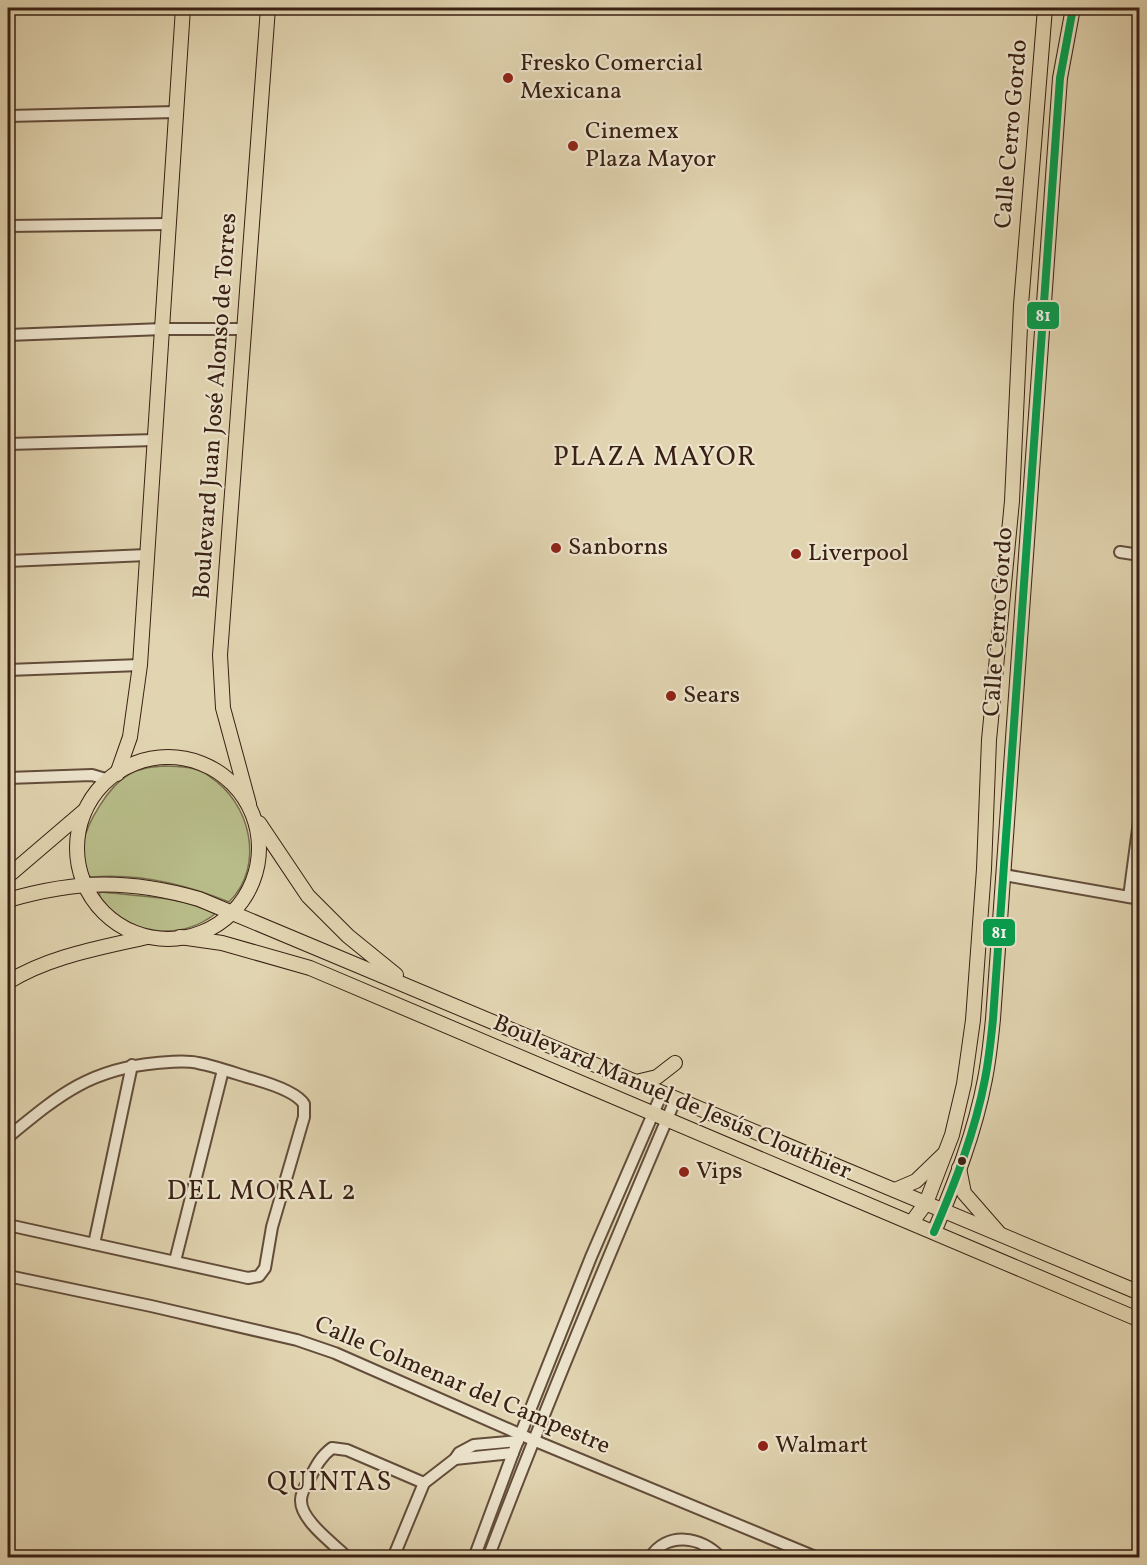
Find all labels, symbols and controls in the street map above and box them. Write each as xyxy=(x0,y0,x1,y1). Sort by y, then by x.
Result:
street label: Calle Cerro Gordo xyxy=(987,38,1037,230)
place label: Fresko Comercial Mexicana xyxy=(520,47,703,109)
marker: Fresko Comercial Mexicana xyxy=(501,71,515,85)
place label: Cinemex Plaza Mayor xyxy=(585,115,716,177)
marker: Cinemex Plaza Mayor xyxy=(566,139,580,153)
street label: Boulevard Juan José Alonso de Torres xyxy=(186,212,246,600)
line badge: 81 xyxy=(1026,301,1060,330)
text: 81 xyxy=(1035,306,1051,328)
district label: PLAZA MAYOR xyxy=(553,439,757,477)
street label: Calle Cerro Gordo xyxy=(975,526,1023,718)
place label: Sanborns xyxy=(568,531,668,565)
place label: Liverpool xyxy=(808,537,909,571)
marker: Sanborns xyxy=(549,541,563,555)
marker: Liverpool xyxy=(789,547,803,561)
place label: Sears xyxy=(683,679,740,713)
marker: Sears xyxy=(664,689,678,703)
line badge: 81 xyxy=(982,918,1016,947)
text: 81 xyxy=(991,923,1007,945)
street label: Boulevard Manuel de Jesús Clouthier xyxy=(487,1007,857,1189)
place label: Vips xyxy=(696,1155,743,1189)
unlabelled marker xyxy=(956,1155,968,1167)
marker: Vips xyxy=(677,1165,691,1179)
district label: DEL MORAL 2 xyxy=(167,1173,357,1211)
street label: Calle Colmenar del Campestre xyxy=(309,1308,615,1464)
place label: Walmart xyxy=(775,1429,868,1463)
marker: Walmart xyxy=(756,1439,770,1453)
district label: QUINTAS xyxy=(267,1464,393,1502)

